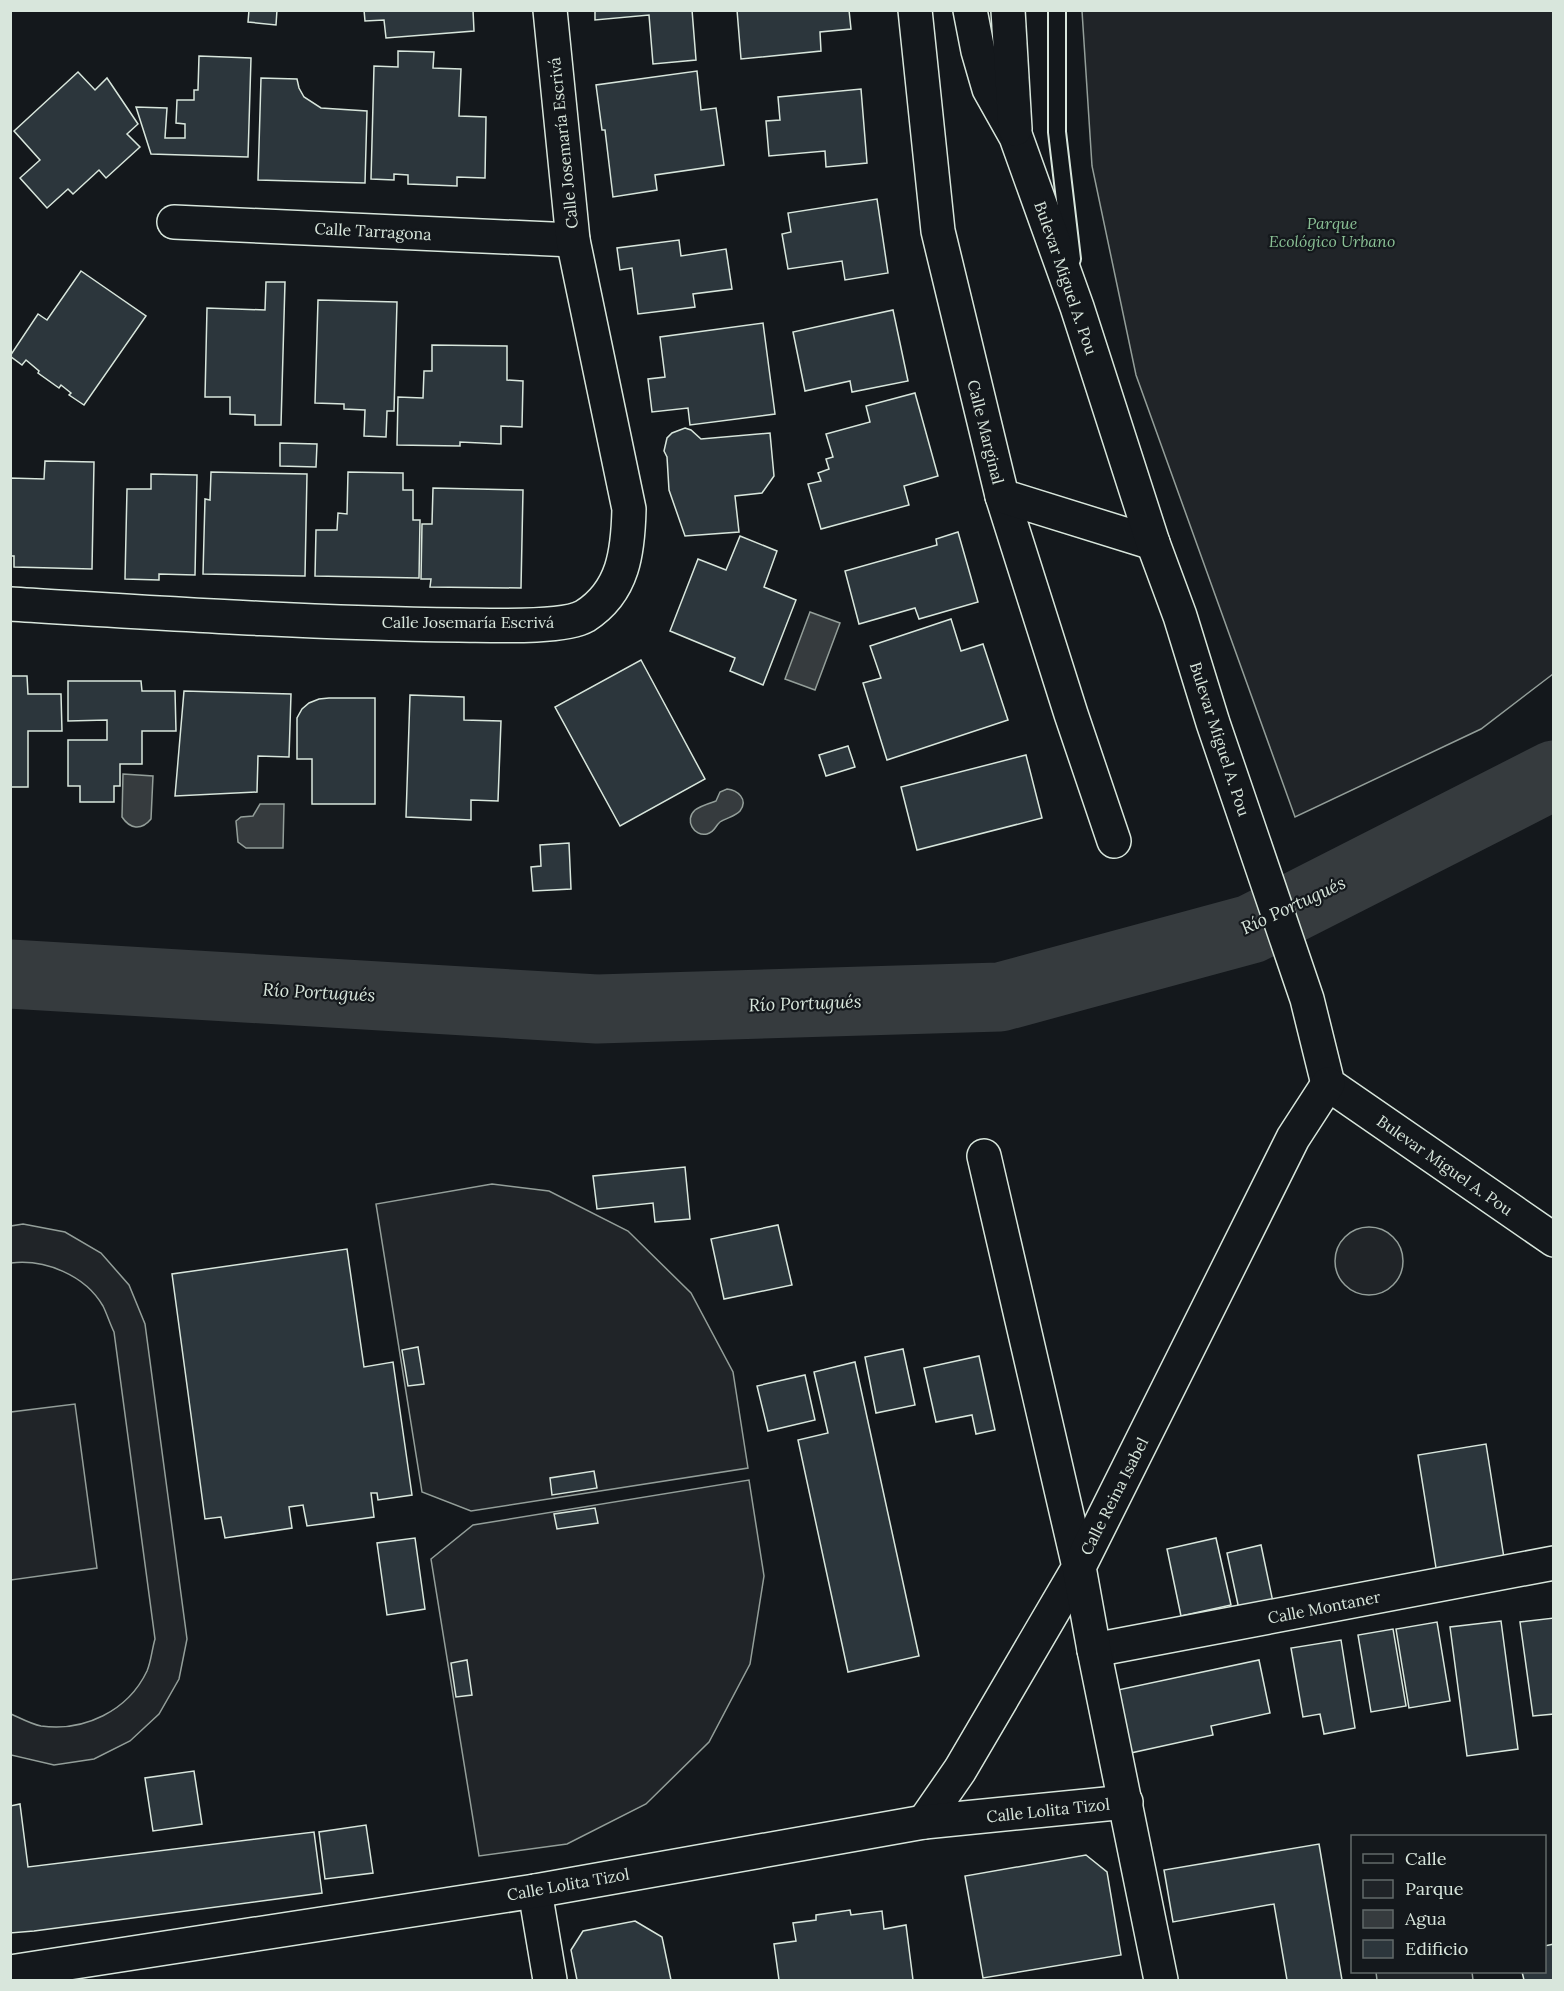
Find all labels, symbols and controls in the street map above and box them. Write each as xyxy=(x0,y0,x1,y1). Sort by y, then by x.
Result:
street label: Calle Josemaría Escrivá xyxy=(544,56,582,230)
street label: Bulevar Miguel A. Pou xyxy=(1030,199,1102,358)
park label: Parque Ecológico Urbano xyxy=(1269,213,1395,251)
street label: Calle Tarragona xyxy=(314,218,432,244)
street label: Calle Marginal xyxy=(963,378,1009,486)
street label: Calle Josemaría Escrivá xyxy=(382,612,554,632)
street label: Bulevar Miguel A. Pou xyxy=(1186,659,1255,819)
water label: Río Portugués xyxy=(1237,871,1349,939)
water label: Río Portugués xyxy=(262,978,376,1006)
water label: Río Portugués xyxy=(748,990,862,1016)
street label: Bulevar Miguel A. Pou xyxy=(1373,1111,1517,1220)
street label: Calle Reina Isabel xyxy=(1076,1434,1152,1558)
street label: Calle Montaner xyxy=(1266,1586,1382,1628)
street label: Calle Lolita Tizol xyxy=(985,1794,1111,1826)
legend xyxy=(1351,1835,1546,1973)
text: Calle xyxy=(1405,1847,1447,1870)
street label: Calle Lolita Tizol xyxy=(505,1863,631,1905)
text: Parque xyxy=(1405,1877,1464,1900)
text: Agua xyxy=(1404,1907,1446,1930)
text: Edificio xyxy=(1405,1937,1468,1960)

